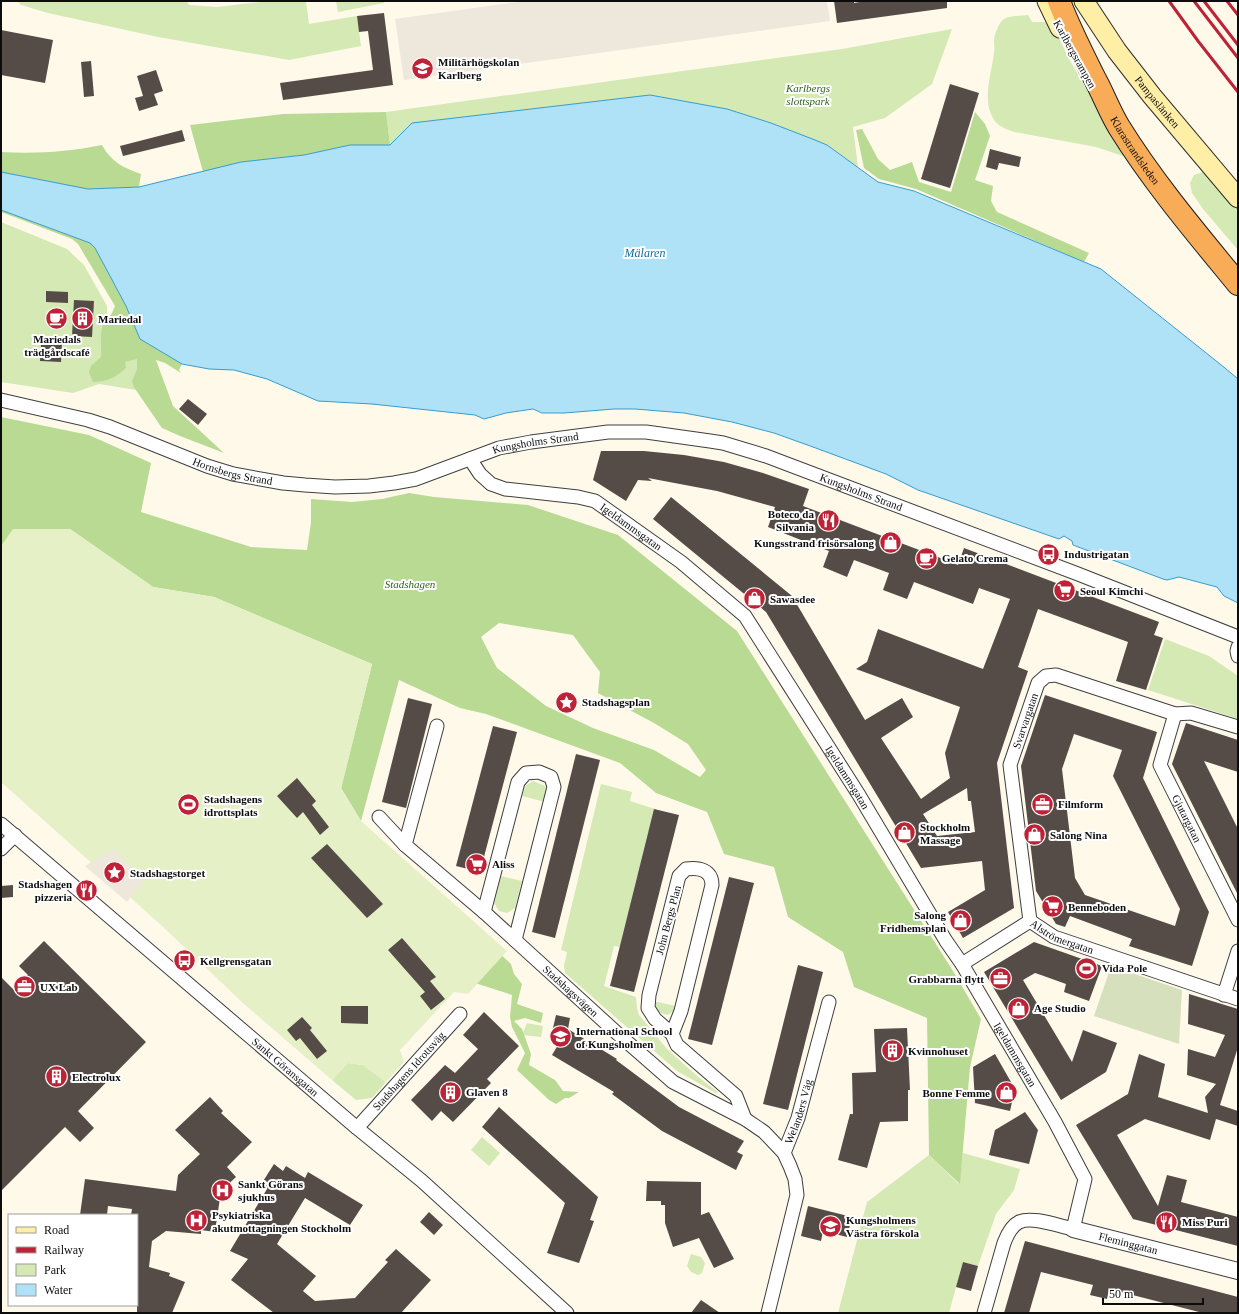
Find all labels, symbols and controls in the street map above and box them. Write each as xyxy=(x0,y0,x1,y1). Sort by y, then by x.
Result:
street label: Karlbergsrampen xyxy=(1051,18,1099,91)
school or university icon: Militärhögskolan Karlberg xyxy=(410,55,436,81)
place label: Militärhögskolan Karlberg xyxy=(438,56,519,81)
street label: Pampaslänken xyxy=(1133,74,1183,131)
park label: Karlbergs slottspark xyxy=(785,82,831,107)
street label: Klarastrandsleden xyxy=(1108,114,1163,187)
water label: Mälaren xyxy=(624,246,665,260)
cafe icon: Mariedals trädgårdscafé xyxy=(44,306,70,332)
building icon: Mariedal xyxy=(70,306,96,332)
place label: Mariedal xyxy=(98,313,141,325)
place label: Mariedals trädgårdscafé xyxy=(24,333,90,358)
street label: Kungsholms Strand xyxy=(491,430,580,456)
street label: Hornsbergs Strand xyxy=(191,455,274,487)
street label: Kungsholms Strand xyxy=(818,471,905,513)
street label: Igeldammsgatan xyxy=(598,501,665,553)
restaurant icon: Boteco da Silvania xyxy=(816,507,842,533)
place label: Boteco da Silvania xyxy=(768,508,814,533)
shop icon: Kungsstrand frisörsalong xyxy=(877,530,903,556)
place label: Kungsstrand frisörsalong xyxy=(754,537,874,549)
bus stop icon: Industrigatan xyxy=(1035,541,1061,567)
cafe icon: Gelato Crema xyxy=(913,545,939,571)
place label: Industrigatan xyxy=(1064,548,1129,560)
place label: Gelato Crema xyxy=(942,552,1009,564)
park label: Stadshagen xyxy=(385,578,436,590)
supermarket icon: Seoul Kimchi xyxy=(1051,578,1077,604)
place label: Seoul Kimchi xyxy=(1080,585,1143,597)
shop icon: Sawasdee xyxy=(741,586,767,612)
place label: Sawasdee xyxy=(770,593,815,605)
place icon: Stadshagsplan xyxy=(554,689,580,715)
street label: Svarvargatan xyxy=(1010,691,1040,750)
place label: Stadshagsplan xyxy=(582,696,650,708)
street label: Igeldammsgatan xyxy=(823,743,872,812)
office icon: Filmform xyxy=(1029,791,1055,817)
sports icon: Stadshagens idrottsplats xyxy=(176,792,202,818)
place label: Stadshagens idrottsplats xyxy=(204,793,263,818)
street label: Gjutargatan xyxy=(1170,793,1204,845)
place label: Filmform xyxy=(1058,798,1103,810)
shop icon: Stockholm Massage xyxy=(891,820,917,846)
place label: Stockholm Massage xyxy=(920,821,970,846)
shop icon: Salong Nina xyxy=(1022,822,1048,848)
place label: Salong Nina xyxy=(1050,829,1108,841)
supermarket icon: Aliss xyxy=(464,851,490,877)
place label: Aliss xyxy=(492,858,515,870)
place icon: Stadshagstorget xyxy=(102,860,128,886)
place label: Stadshagstorget xyxy=(130,867,206,879)
restaurant icon: Stadshagen pizzeria xyxy=(74,877,100,903)
place label: Stadshagen pizzeria xyxy=(18,878,72,903)
street label: John Bergs Plan xyxy=(653,884,683,956)
supermarket icon: Benneboden xyxy=(1040,894,1066,920)
place label: Benneboden xyxy=(1068,901,1126,913)
shop icon: Salong Fridhemsplan xyxy=(948,908,974,934)
place label: Salong Fridhemsplan xyxy=(880,909,946,934)
street label: Alströmergatan xyxy=(1028,917,1096,956)
bus stop icon: Kellgrensgatan xyxy=(172,948,198,974)
place label: Kellgrensgatan xyxy=(200,955,271,967)
sports icon: Vida Pole xyxy=(1073,955,1099,981)
place label: Vida Pole xyxy=(1102,962,1147,974)
street label: Stadshagsvägen xyxy=(541,963,601,1019)
office icon: Grabbarna flytt xyxy=(987,966,1013,992)
place label: Grabbarna flytt xyxy=(909,973,984,985)
office icon: UX Lab xyxy=(12,974,38,1000)
place label: UX Lab xyxy=(40,981,78,993)
shop icon: Age Studio xyxy=(1006,995,1032,1021)
place label: Age Studio xyxy=(1034,1002,1086,1014)
street label: Igeldammsgatan xyxy=(992,1020,1039,1089)
school or university icon: International School of Kungsholmen xyxy=(548,1024,574,1050)
place label: International School of Kungsholmen xyxy=(576,1025,672,1050)
street label: Stadshagens Idrottsväg xyxy=(370,1029,448,1113)
street label: Sankt Göransgatan xyxy=(250,1035,321,1099)
building icon: Kvinnohuset xyxy=(879,1038,905,1064)
place label: Kvinnohuset xyxy=(908,1045,968,1057)
building icon: Electrolux xyxy=(44,1064,70,1090)
place label: Electrolux xyxy=(72,1071,121,1083)
street label: Welanders Väg xyxy=(782,1077,814,1146)
building icon: Glaven 8 xyxy=(438,1079,464,1105)
shop icon: Bonne Femme xyxy=(993,1080,1019,1106)
place label: Glaven 8 xyxy=(466,1086,508,1098)
place label: Bonne Femme xyxy=(922,1087,990,1099)
hospital icon: Sankt Görans sjukhus xyxy=(209,1177,235,1203)
place label: Sankt Görans sjukhus xyxy=(238,1178,304,1203)
hospital icon: Psykiatriska akutmottagningen Stockholm xyxy=(183,1208,209,1234)
place label: Psykiatriska akutmottagningen Stockholm xyxy=(212,1209,351,1234)
restaurant icon: Miss Puri xyxy=(1154,1209,1180,1235)
school or university icon: Kungsholmens Västra förskola xyxy=(817,1213,843,1239)
legend xyxy=(8,1214,138,1306)
place label: Kungsholmens Västra förskola xyxy=(846,1214,920,1239)
place label: Miss Puri xyxy=(1182,1216,1228,1228)
text: Road xyxy=(44,1223,69,1237)
street label: Fleminggatan xyxy=(1097,1230,1160,1256)
text: Railway xyxy=(44,1243,84,1257)
text: Park xyxy=(44,1263,66,1277)
scale bar xyxy=(1103,1280,1203,1306)
text: Water xyxy=(44,1283,72,1297)
text: 50 m xyxy=(1109,1287,1134,1301)

